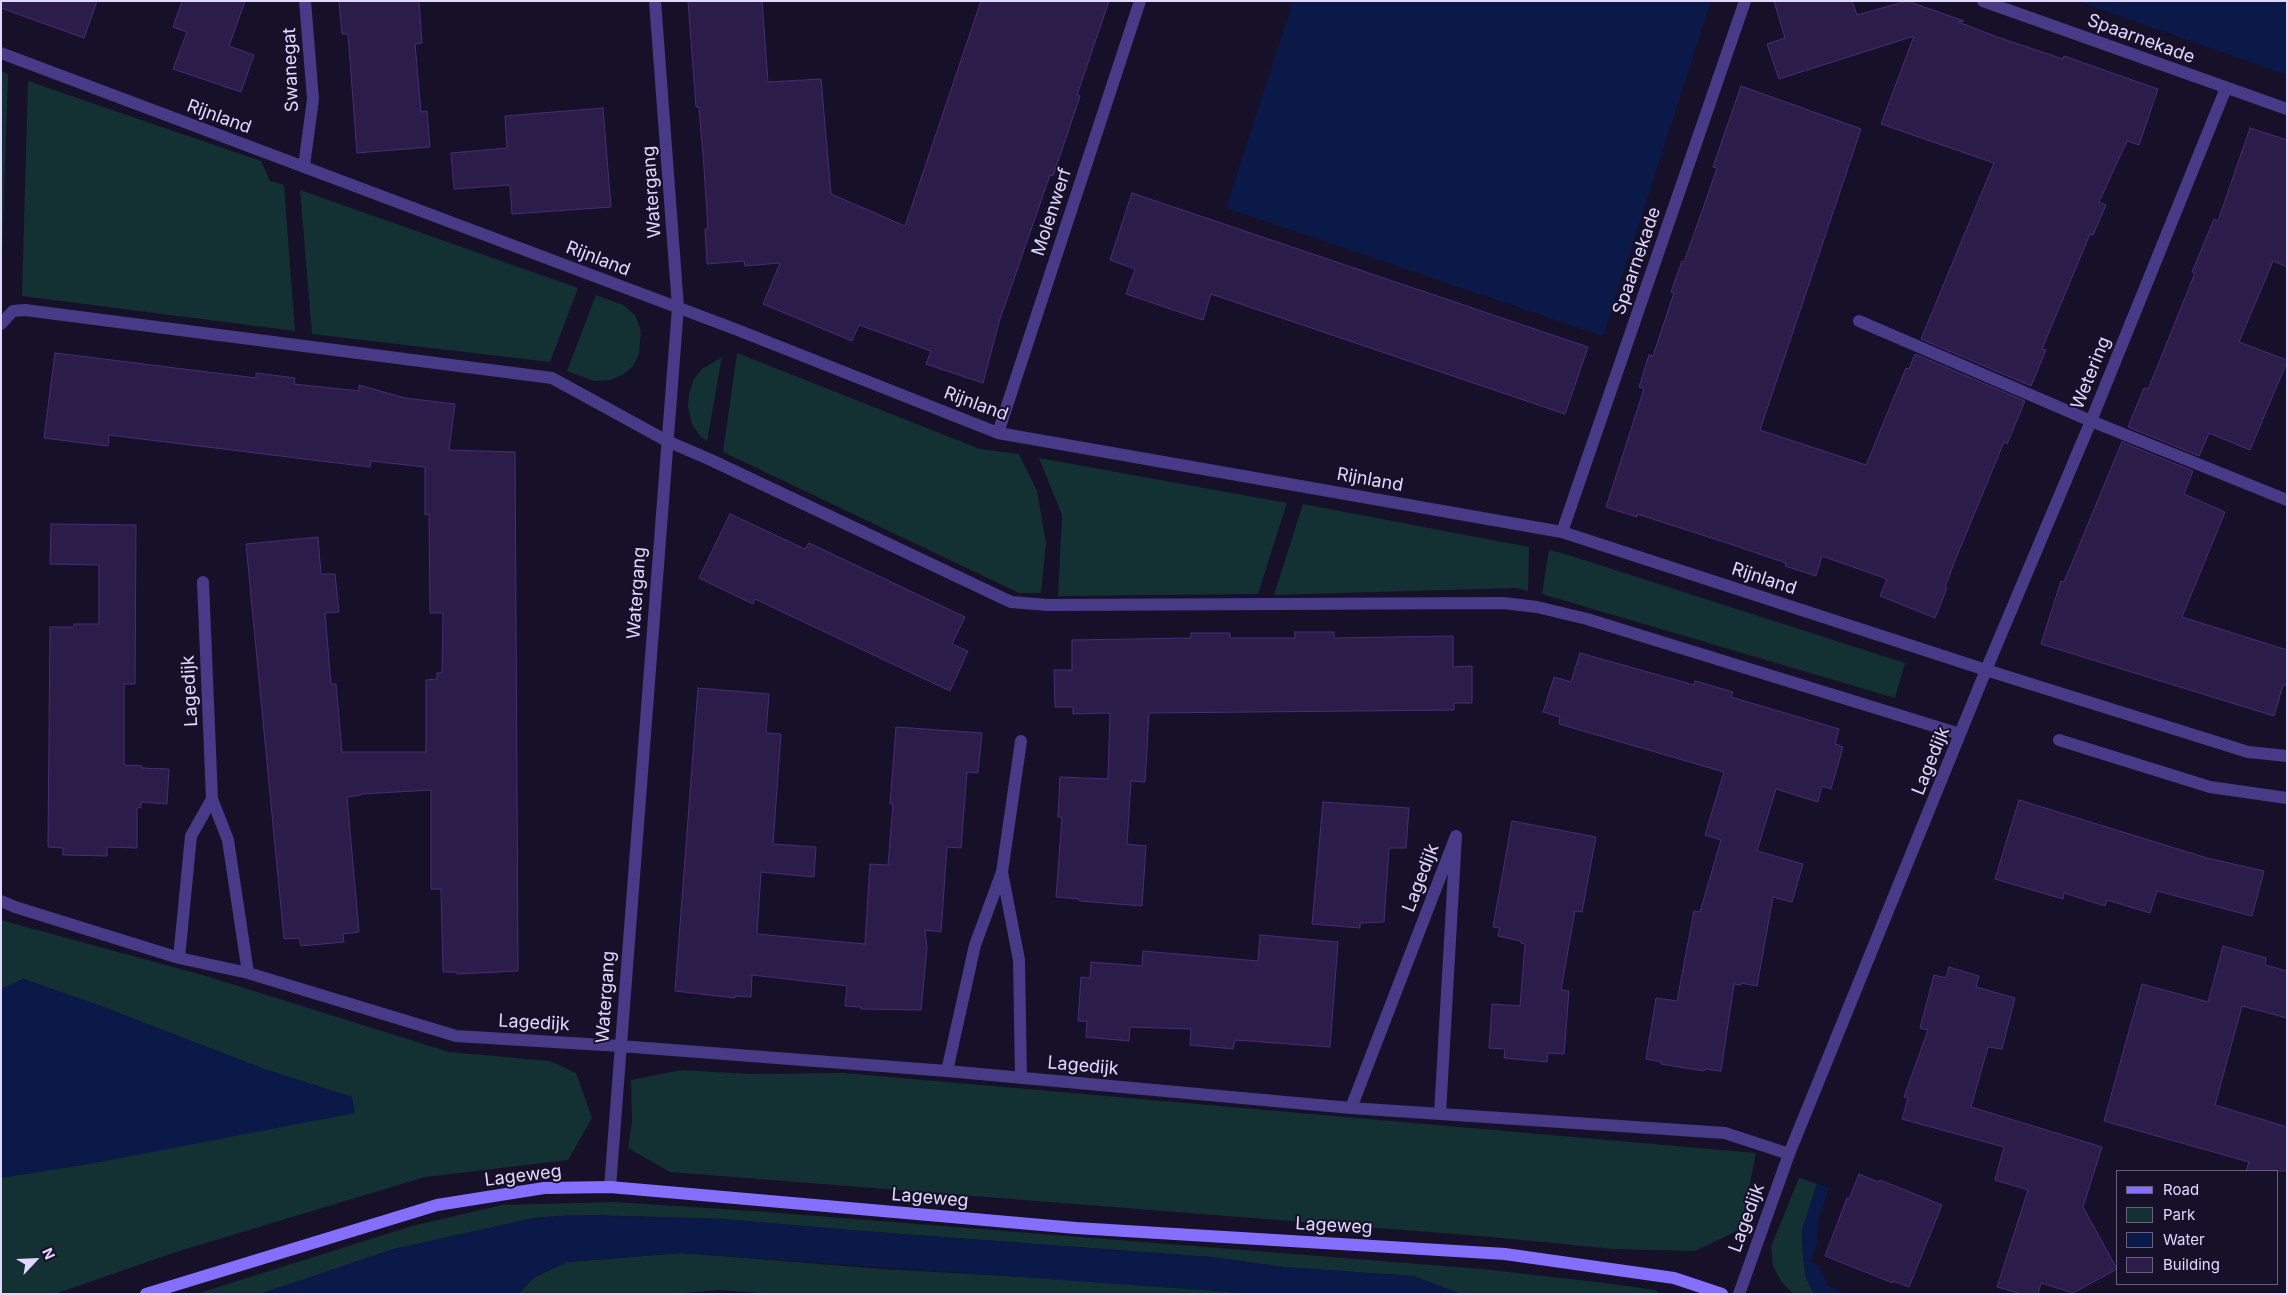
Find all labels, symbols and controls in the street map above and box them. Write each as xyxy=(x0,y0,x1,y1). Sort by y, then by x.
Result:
street label: Spaarnekade xyxy=(2084,10,2198,68)
street label: Swanegat xyxy=(279,27,303,113)
street label: Rijnland xyxy=(184,95,254,139)
street label: Watergang xyxy=(638,145,666,239)
street label: Molenwerf xyxy=(1028,165,1076,259)
street label: Spaarnekade xyxy=(1608,204,1666,318)
street label: Rijnland xyxy=(563,237,633,281)
street label: Wetering xyxy=(2067,333,2115,413)
street label: Rijnland xyxy=(941,382,1011,426)
street label: Rijnland xyxy=(1335,464,1405,496)
street label: Watergang xyxy=(623,546,651,640)
street label: Rijnland xyxy=(1729,558,1799,600)
street label: Lagedijk xyxy=(177,655,203,727)
street label: Lagedijk xyxy=(1908,724,1954,798)
street label: Lagedijk xyxy=(1398,841,1444,915)
street label: Watergang xyxy=(592,950,620,1044)
street label: Lagedijk xyxy=(498,1010,570,1036)
street label: Lagedijk xyxy=(1046,1052,1120,1080)
street label: Lageweg xyxy=(483,1161,563,1191)
legend xyxy=(2116,1170,2278,1285)
text: Road xyxy=(2163,1180,2199,1199)
street label: Lagedijk xyxy=(1725,1181,1769,1255)
street label: Lageweg xyxy=(890,1184,970,1212)
text: Park xyxy=(2163,1205,2195,1224)
street label: Lageweg xyxy=(1295,1213,1373,1239)
text: Water xyxy=(2163,1230,2205,1249)
north arrow xyxy=(10,1235,60,1285)
text: N xyxy=(39,1245,59,1262)
text: Building xyxy=(2163,1255,2220,1274)

